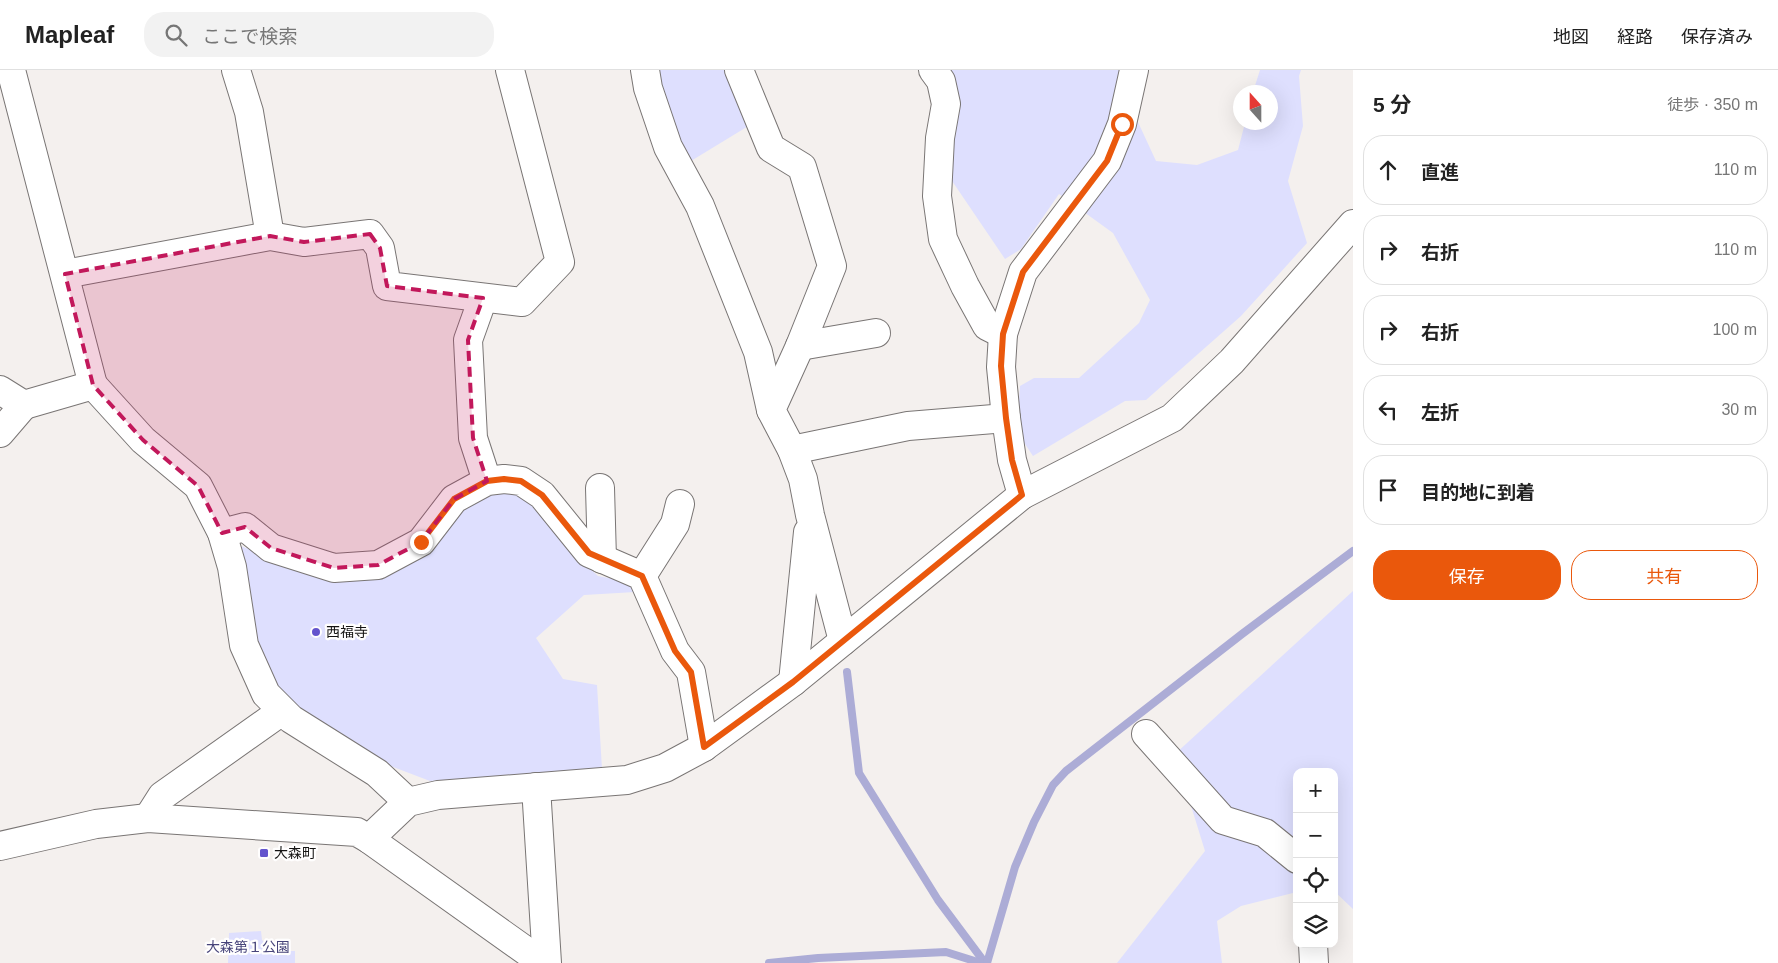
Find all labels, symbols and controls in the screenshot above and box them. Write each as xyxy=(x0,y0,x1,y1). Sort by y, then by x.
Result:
search box xyxy=(144,12,494,57)
text: Mapleaf xyxy=(25,21,114,48)
icon: search xyxy=(162,21,190,49)
text: ここで検索 xyxy=(202,26,297,47)
text: 地図 xyxy=(1553,27,1589,47)
text: 経路 xyxy=(1617,27,1653,47)
text: 保存済み xyxy=(1681,27,1753,47)
north arrow xyxy=(1233,85,1278,130)
text: 5 分 xyxy=(1373,93,1412,116)
text: 徒歩 · 350 m xyxy=(1667,96,1758,113)
route start xyxy=(1111,113,1134,136)
icon: ahead xyxy=(1374,156,1402,184)
text: 110 m xyxy=(1714,161,1757,178)
text: 直進 xyxy=(1421,162,1459,183)
icon: right xyxy=(1374,236,1402,264)
text: 110 m xyxy=(1714,241,1757,258)
text: 右折 xyxy=(1421,242,1459,263)
icon: right xyxy=(1374,316,1402,344)
text: 100 m xyxy=(1713,321,1757,338)
text: 右折 xyxy=(1421,322,1459,343)
icon: left xyxy=(1374,396,1402,424)
text: 30 m xyxy=(1721,401,1757,418)
text: 左折 xyxy=(1421,402,1459,423)
icon: arrive xyxy=(1374,476,1402,504)
text: 目的地に到着 xyxy=(1421,482,1535,503)
route end xyxy=(410,531,433,554)
button: 保存 xyxy=(1373,550,1561,600)
button: 共有 xyxy=(1571,550,1758,600)
place label: 西福寺 xyxy=(326,624,368,640)
marker: 西福寺 xyxy=(310,626,322,638)
map controls xyxy=(1293,768,1338,948)
button: + xyxy=(1293,768,1338,813)
button: − xyxy=(1293,813,1338,858)
place label: 大森町 xyxy=(274,845,316,861)
marker: 大森町 xyxy=(258,847,270,859)
button: locate xyxy=(1293,858,1338,903)
button: layers xyxy=(1293,903,1338,948)
park label: 大森第１公園 xyxy=(206,939,290,955)

